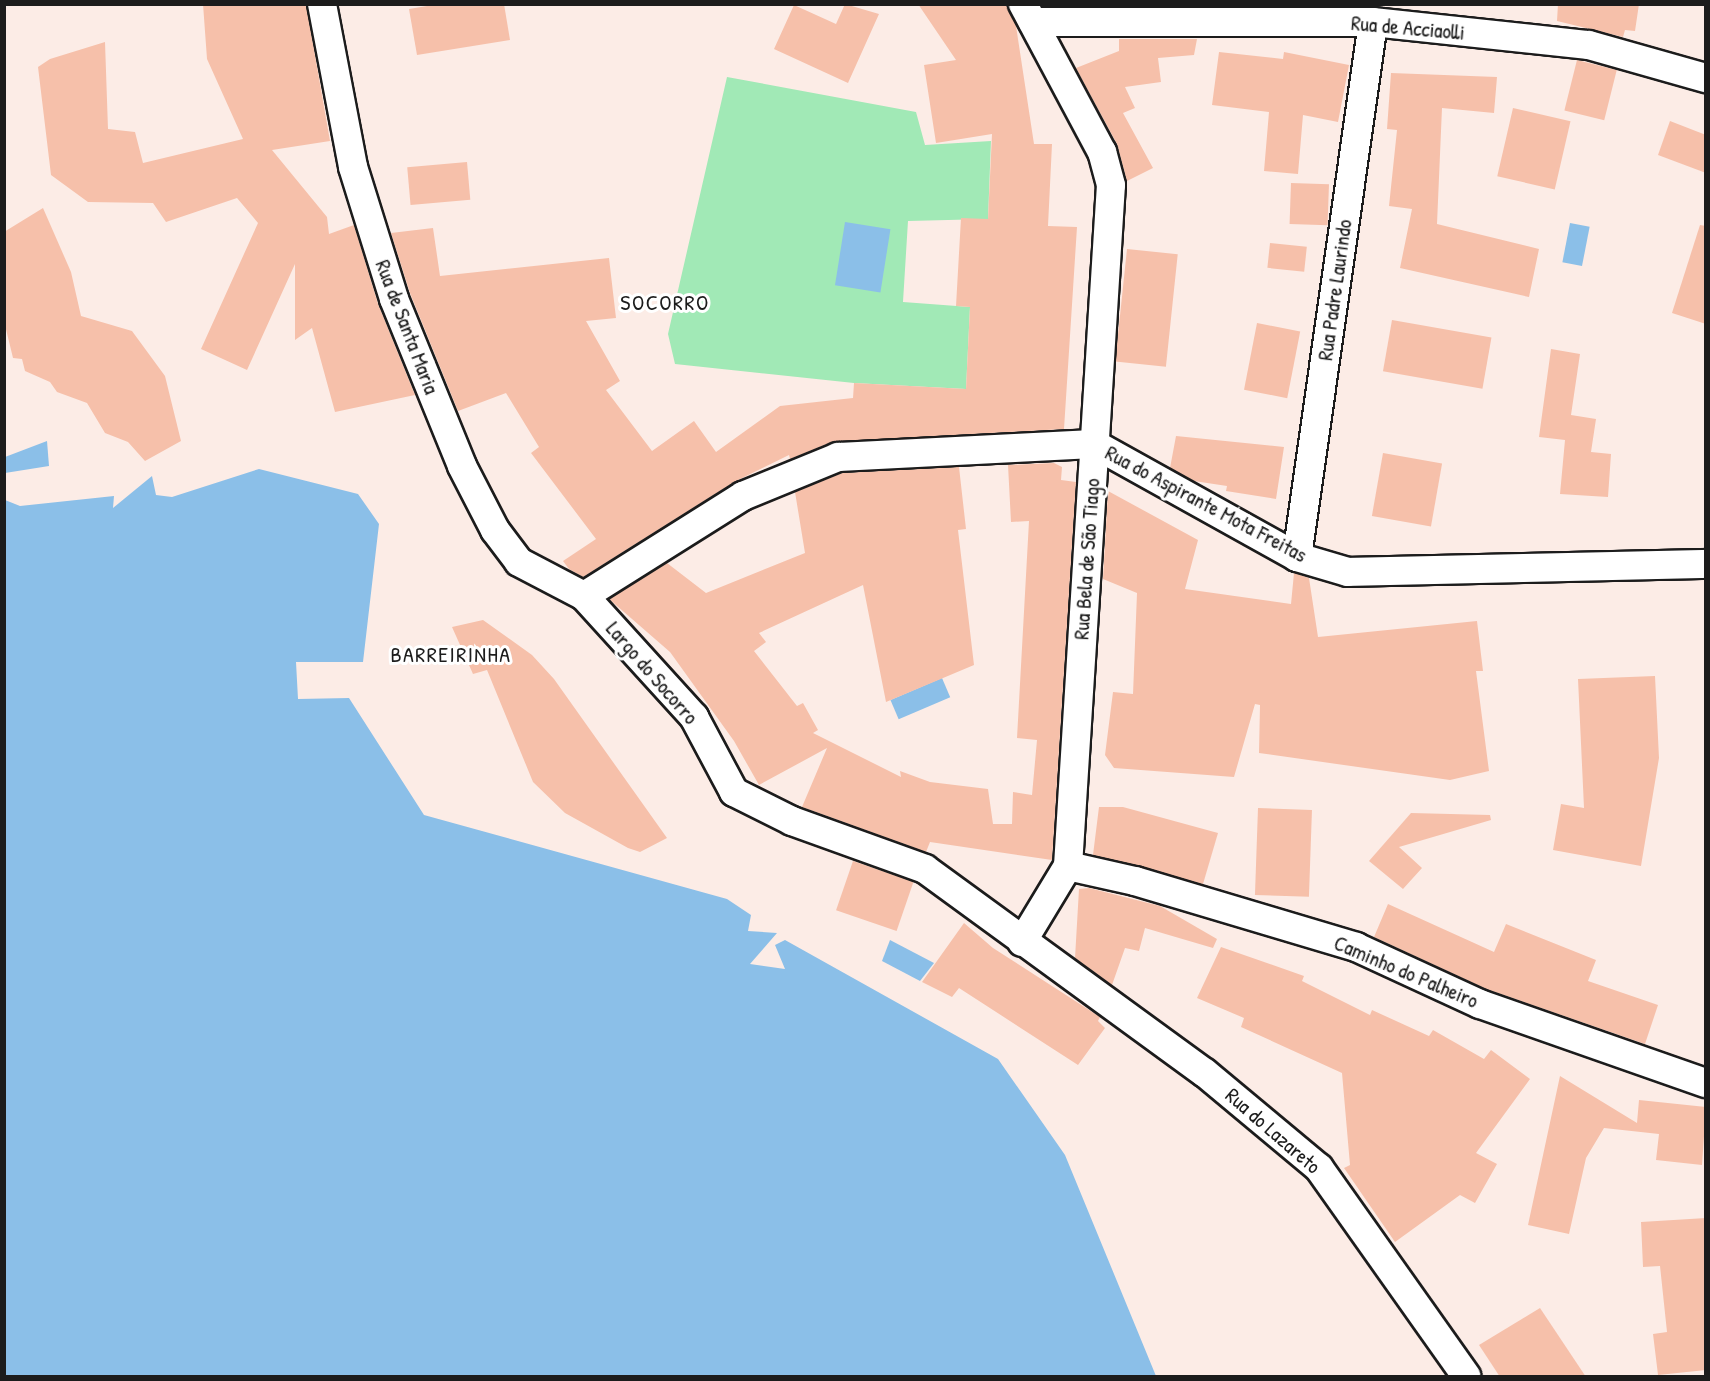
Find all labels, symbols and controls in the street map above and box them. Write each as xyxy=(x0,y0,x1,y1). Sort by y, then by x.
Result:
street label: Rua de Acciaolli xyxy=(1350,10,1466,46)
street label: Rua Padre Laurindo xyxy=(1313,218,1357,362)
street label: Rua de Santa Maria xyxy=(370,256,444,398)
district label: SOCORRO xyxy=(620,290,710,316)
street label: Rua do Aspirante Mota Freitas xyxy=(1101,440,1311,568)
street label: Rua Bela de São Tiago xyxy=(1069,477,1105,641)
street label: Largo do Socorro xyxy=(601,617,703,729)
district label: BARREIRINHA xyxy=(390,642,512,668)
street label: Caminho do Palheiro xyxy=(1330,930,1482,1014)
street label: Rua do Lazareto xyxy=(1220,1083,1326,1179)

